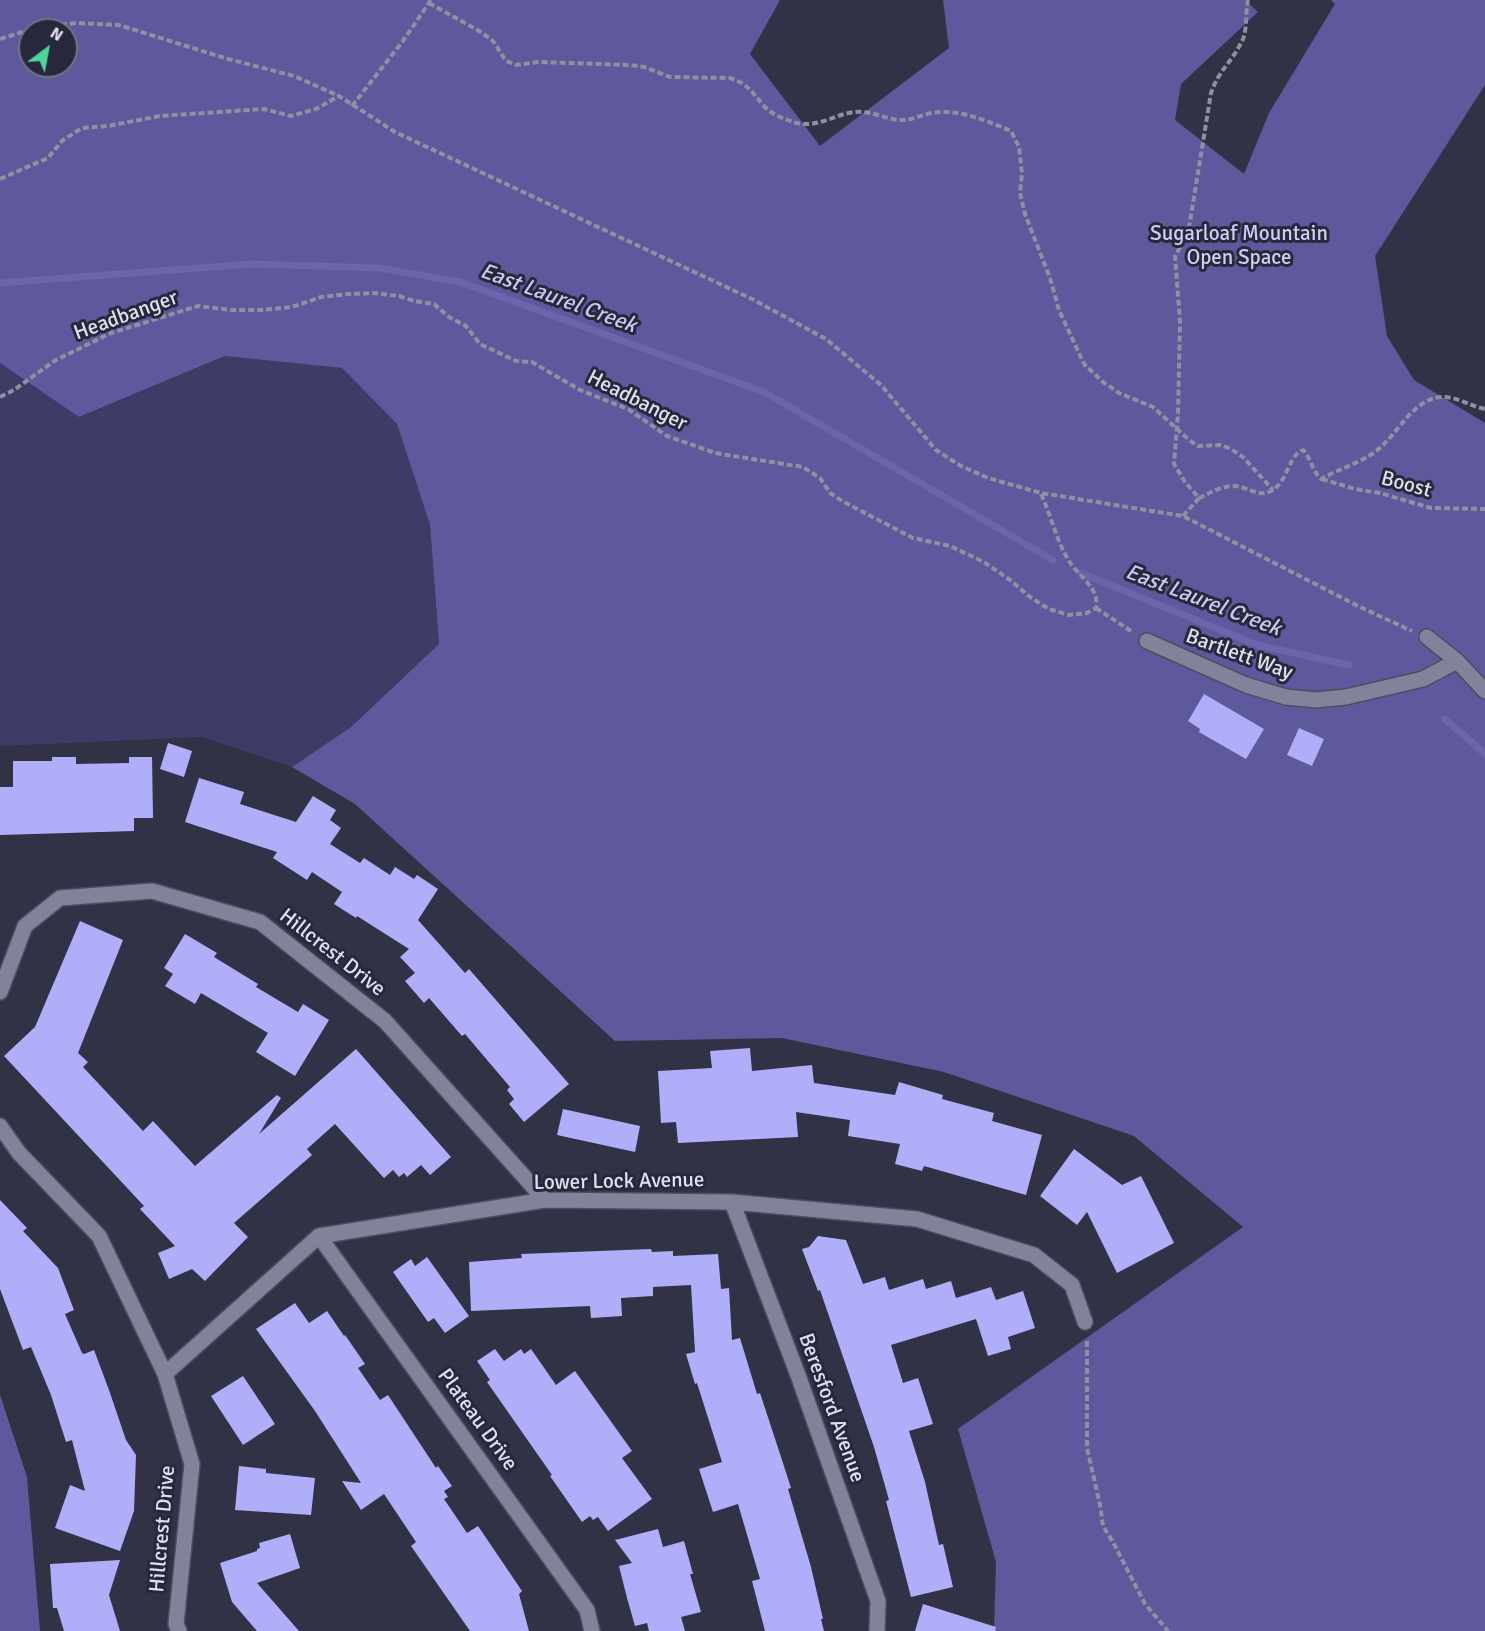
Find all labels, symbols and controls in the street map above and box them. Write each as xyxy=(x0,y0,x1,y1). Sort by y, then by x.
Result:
north arrow xyxy=(18,18,78,78)
text: N xyxy=(46,23,66,46)
park label: Sugarloaf Mountain Open Space xyxy=(1150,221,1328,271)
water label: East Laurel Creek xyxy=(476,259,640,339)
street label: Headbanger xyxy=(71,286,181,346)
street label: Headbanger xyxy=(583,365,691,437)
street label: Boost xyxy=(1378,466,1434,504)
water label: East Laurel Creek xyxy=(1122,559,1284,643)
street label: Bartlett Way xyxy=(1182,624,1296,686)
street label: Hillcrest Drive xyxy=(274,904,390,1002)
street label: Lower Lock Avenue xyxy=(533,1168,705,1196)
street label: Beresford Avenue xyxy=(792,1330,870,1486)
street label: Plateau Drive xyxy=(432,1364,522,1476)
street label: Hillcrest Drive xyxy=(145,1464,181,1594)

